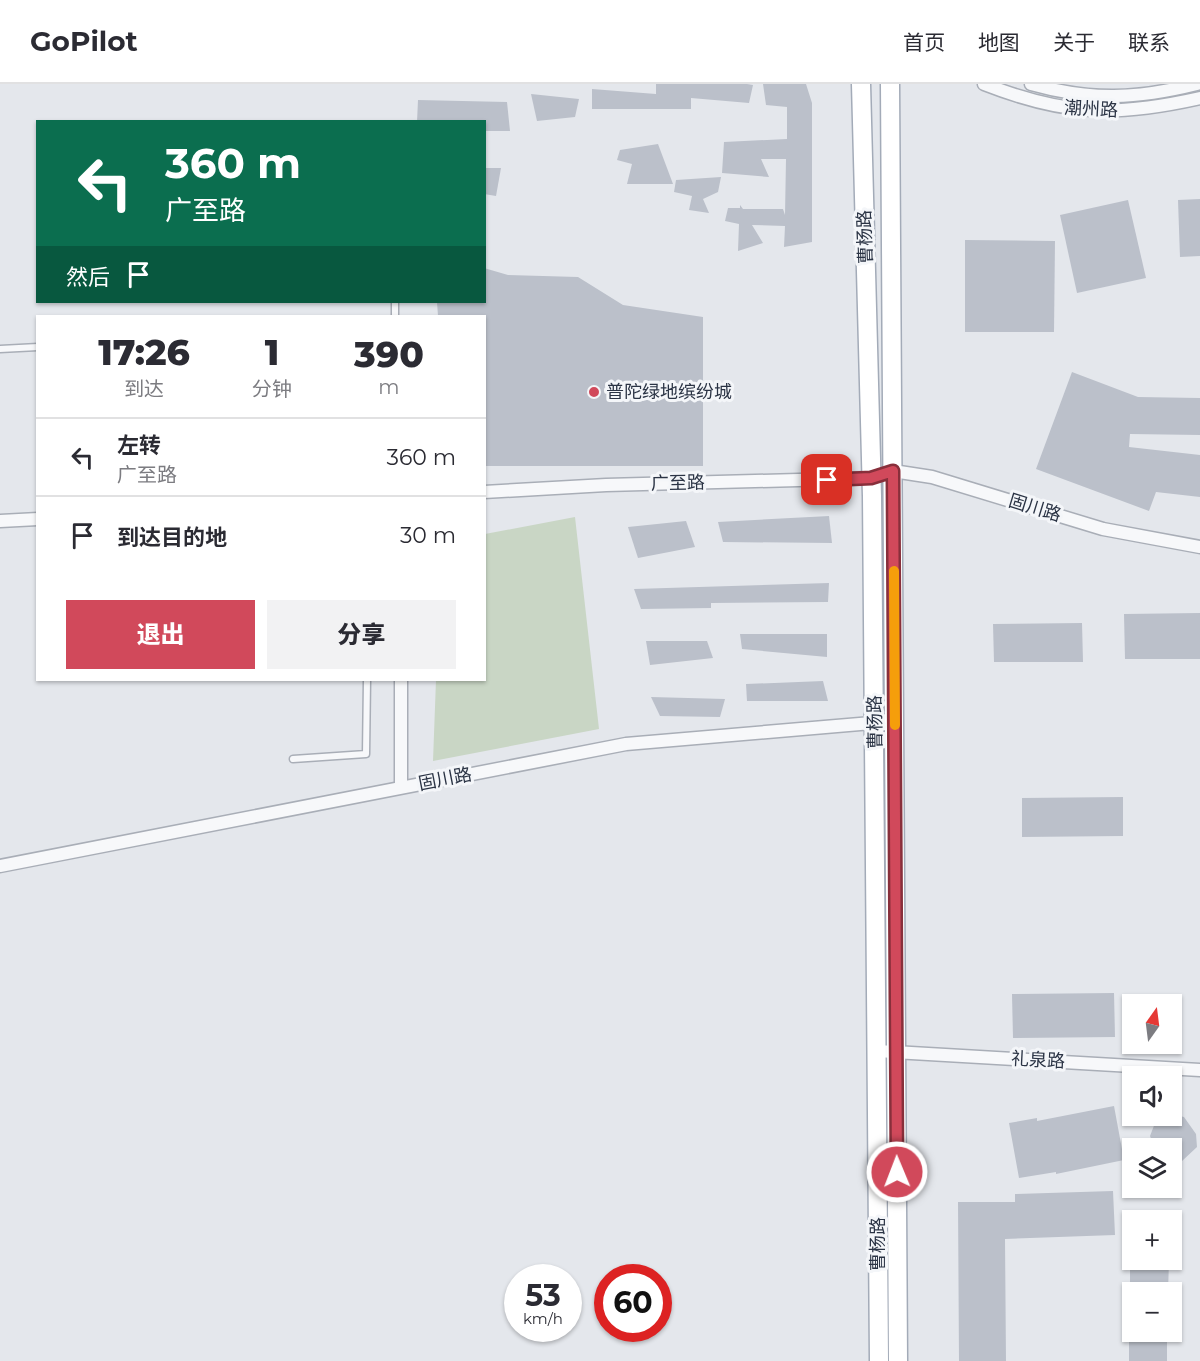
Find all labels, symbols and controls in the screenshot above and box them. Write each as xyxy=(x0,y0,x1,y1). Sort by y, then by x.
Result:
text: GoPilot xyxy=(30,24,138,58)
text: 首页 xyxy=(903,30,945,55)
text: 地图 xyxy=(978,30,1020,55)
text: 关于 xyxy=(1053,30,1095,55)
text: 联系 xyxy=(1128,30,1170,55)
street label: 潮州路 xyxy=(1063,97,1119,121)
text: 360 m xyxy=(165,137,301,189)
icon: left xyxy=(66,144,144,222)
text: 广至路 xyxy=(165,194,246,227)
street label: 曹杨路 xyxy=(853,210,877,264)
icon: arrive xyxy=(122,258,155,291)
text: 然后 xyxy=(66,264,110,291)
text: 17:26 xyxy=(98,330,190,374)
text: 1 xyxy=(265,330,279,374)
text: 390 xyxy=(354,332,424,376)
text: m xyxy=(378,375,400,399)
text: 到达 xyxy=(124,377,164,401)
text: 分钟 xyxy=(252,377,292,401)
place label: 普陀绿地缤纷城 xyxy=(606,381,732,403)
marker: 普陀绿地缤纷城 xyxy=(587,385,601,399)
text: 左转 xyxy=(117,432,161,459)
icon: left xyxy=(66,441,99,474)
text: 360 m xyxy=(387,444,456,471)
pin xyxy=(801,454,852,505)
text: 广至路 xyxy=(117,463,177,487)
icon: arrive xyxy=(810,463,843,496)
street label: 广至路 xyxy=(651,472,705,494)
street label: 固川路 xyxy=(1006,490,1064,526)
icon: arrive xyxy=(66,519,99,552)
text: 30 m xyxy=(400,522,456,549)
text: 到达目的地 xyxy=(117,524,227,551)
button: 退出 xyxy=(66,600,255,669)
button: 分享 xyxy=(267,600,456,669)
street label: 曹杨路 xyxy=(864,695,886,749)
street label: 固川路 xyxy=(416,763,474,795)
north arrow xyxy=(1122,994,1182,1054)
map controls xyxy=(1122,994,1182,1342)
street label: 礼泉路 xyxy=(1010,1048,1066,1072)
button: sound xyxy=(1122,1066,1182,1126)
button: layers xyxy=(1122,1138,1182,1198)
position arrow xyxy=(865,1140,929,1204)
button: + xyxy=(1122,1210,1182,1270)
street label: 曹杨路 xyxy=(867,1217,889,1271)
speed limit sign: 60 xyxy=(594,1264,672,1342)
text: 53 xyxy=(525,1277,561,1314)
button: − xyxy=(1122,1282,1182,1342)
text: km/h xyxy=(523,1309,563,1328)

